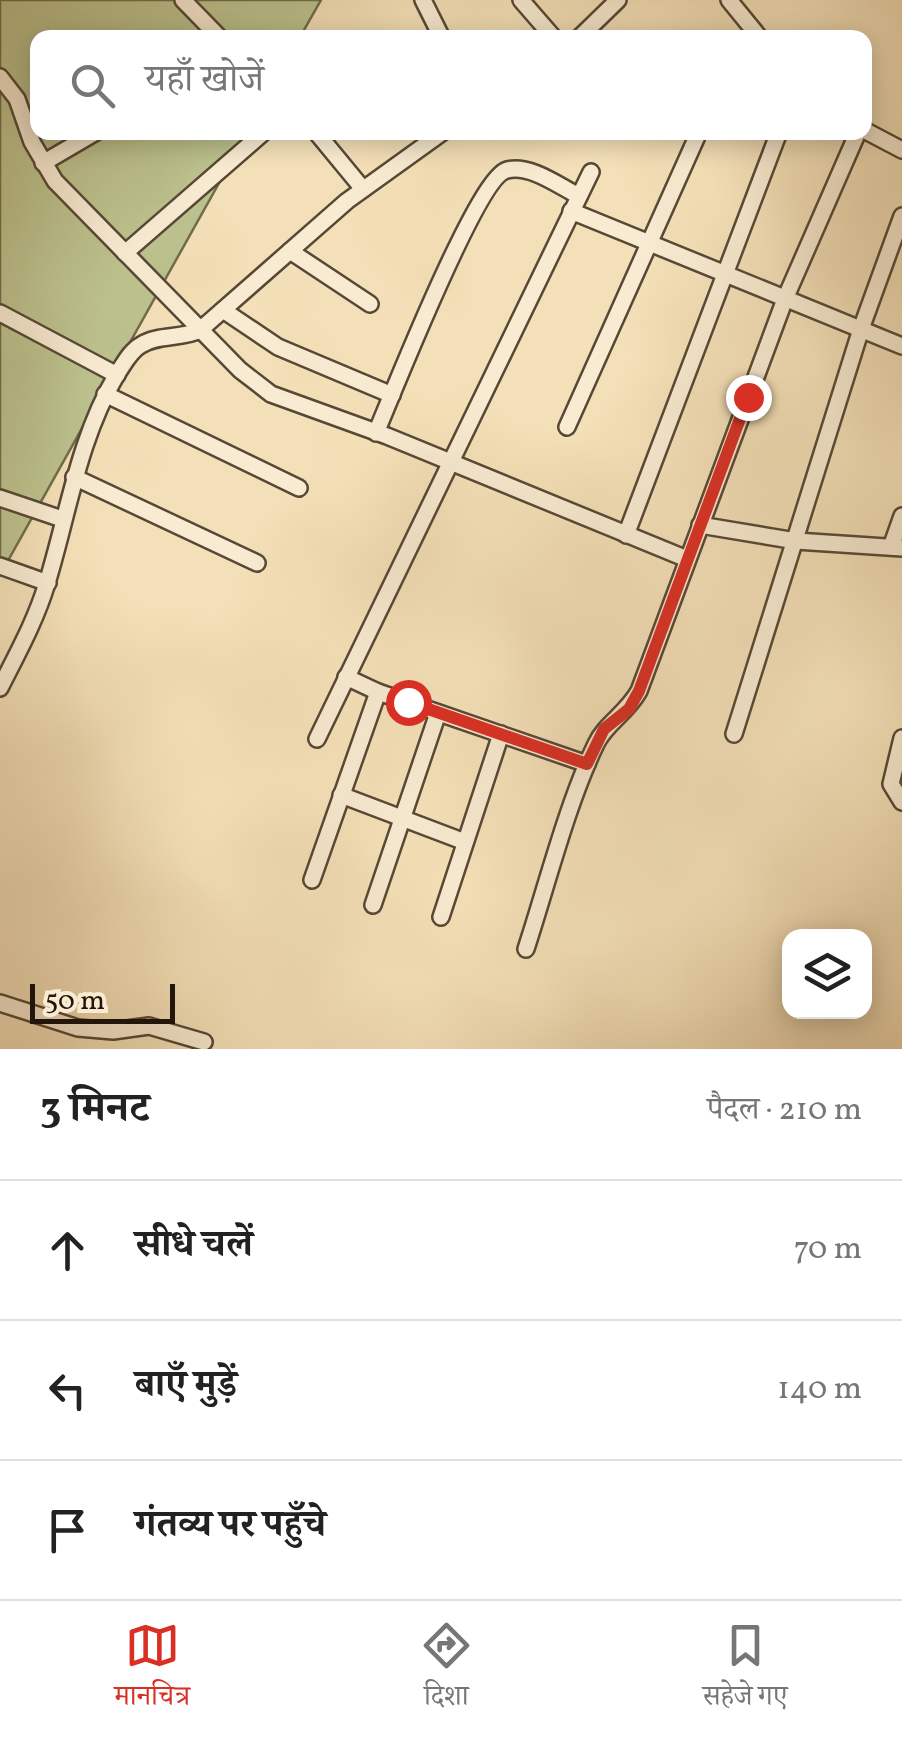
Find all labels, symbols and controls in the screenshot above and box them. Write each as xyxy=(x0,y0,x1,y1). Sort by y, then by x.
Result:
search box xyxy=(30,30,872,140)
text: यहाँ खोजें xyxy=(145,55,264,108)
icon: search xyxy=(65,58,120,113)
route end xyxy=(726,375,772,421)
route start xyxy=(386,680,432,726)
map controls xyxy=(782,929,872,1019)
button: layers xyxy=(782,929,872,1019)
scale bar xyxy=(30,979,175,1024)
text: 50 m xyxy=(45,982,105,1021)
text: 3 मिनट xyxy=(40,1081,149,1140)
text: पैदल · 210 m xyxy=(707,1089,862,1133)
text: सीधे चलें xyxy=(135,1220,253,1273)
icon: ahead xyxy=(40,1223,95,1278)
text: 70 m xyxy=(794,1228,862,1272)
text: बाएँ मुड़ें xyxy=(135,1360,237,1413)
icon: left xyxy=(40,1363,95,1418)
text: 140 m xyxy=(777,1368,862,1412)
text: गंतव्य पर पहुँचे xyxy=(135,1500,326,1553)
icon: arrive xyxy=(40,1503,95,1558)
tab: मानचित्र xyxy=(114,1618,190,1723)
tab: दिशा xyxy=(419,1618,474,1723)
tab: सहेजे गए xyxy=(702,1618,788,1723)

